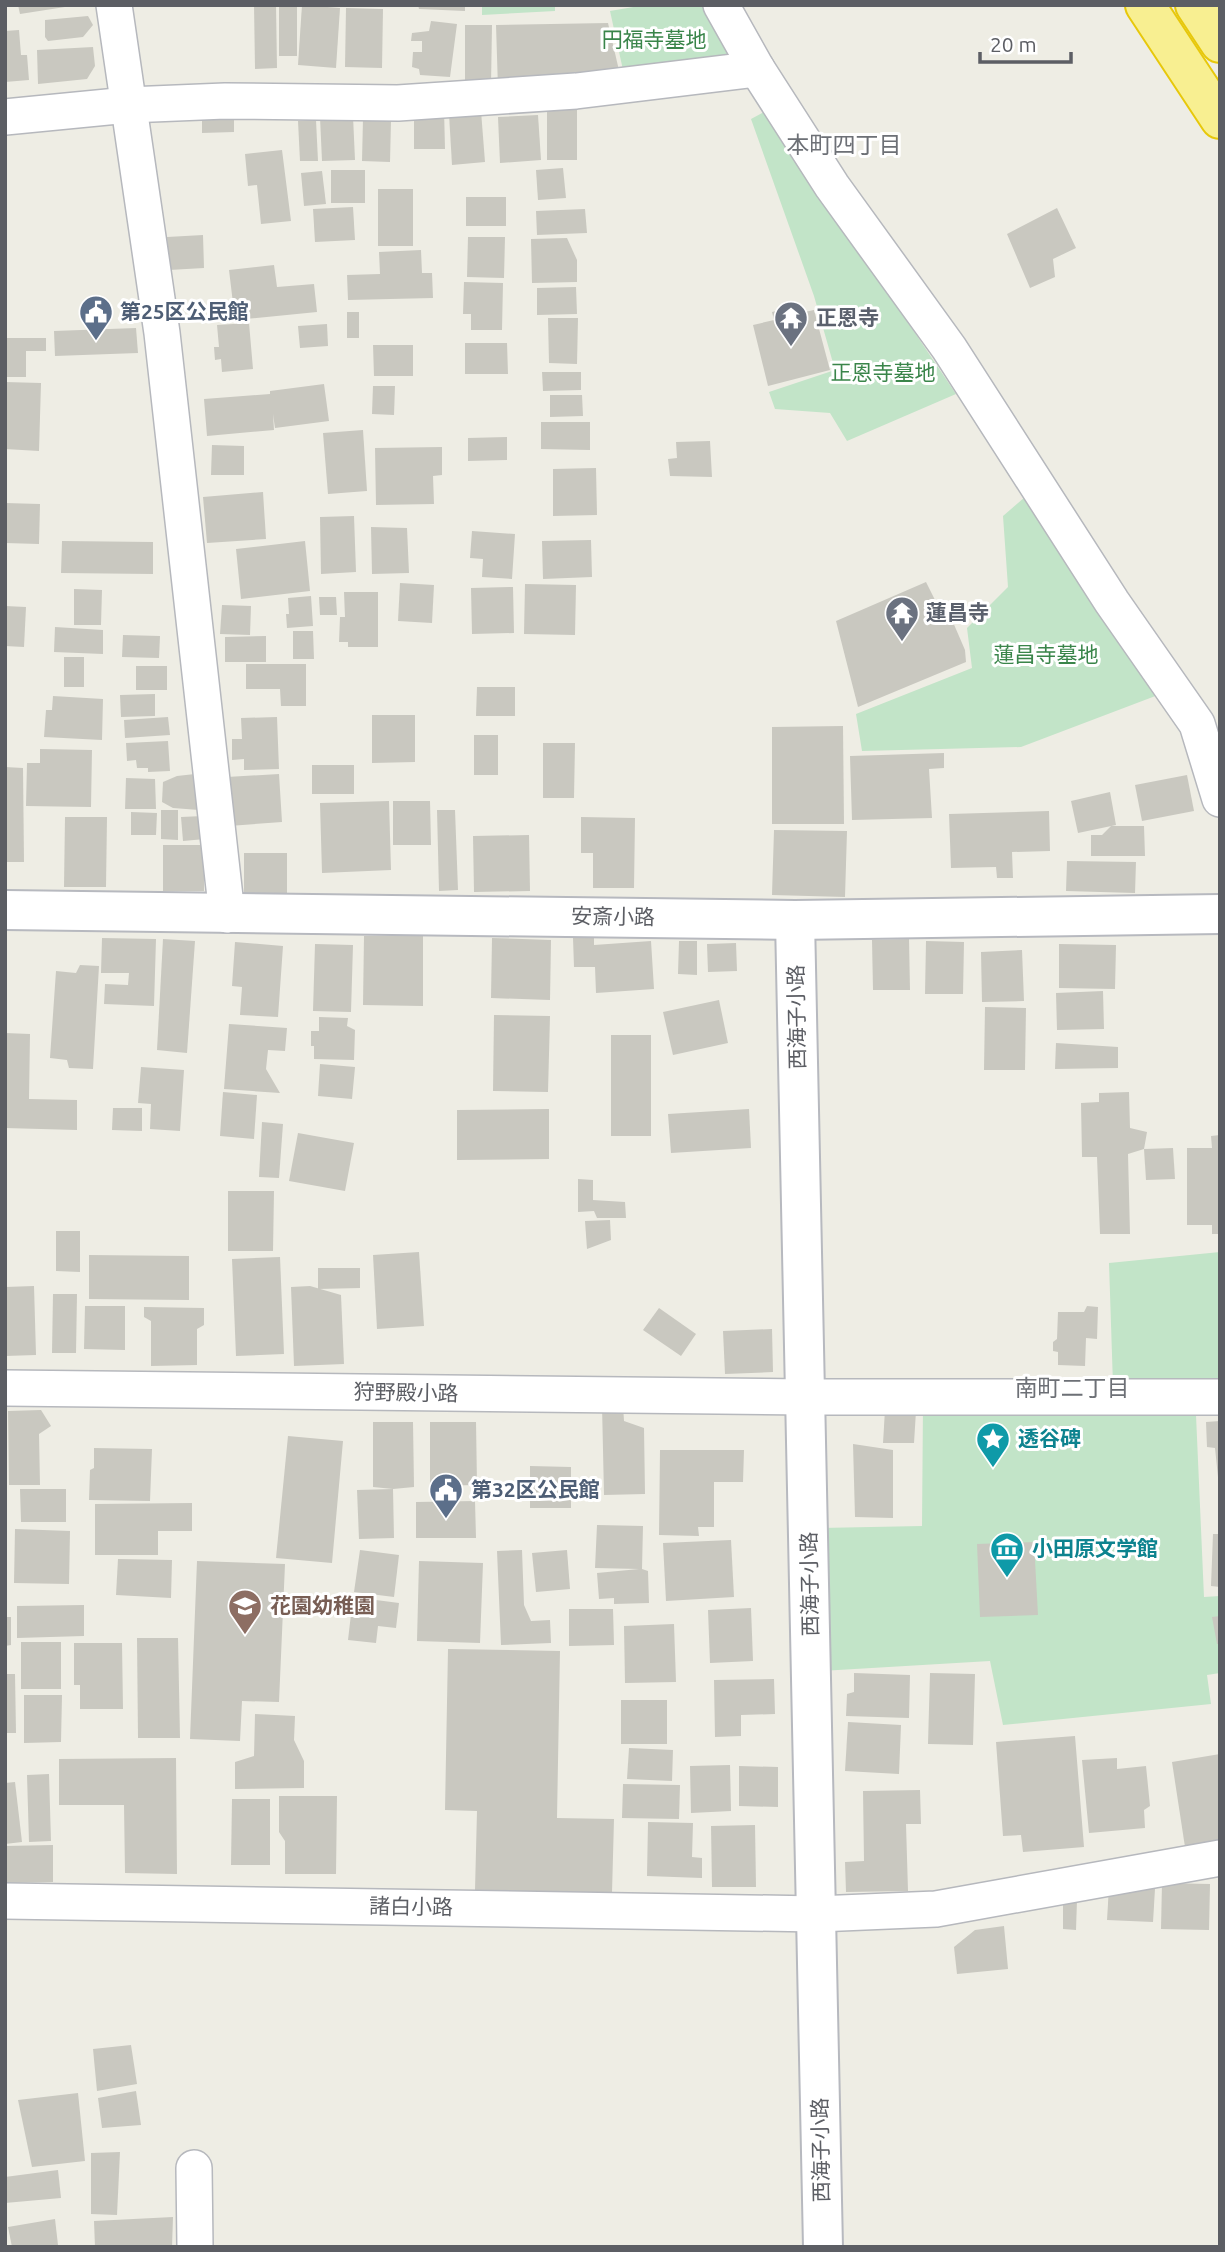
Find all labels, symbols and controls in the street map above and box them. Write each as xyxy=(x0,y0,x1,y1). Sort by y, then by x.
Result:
scale bar xyxy=(980,21,1071,65)
park label: 円福寺墓地 xyxy=(602,27,707,51)
text: 20 m xyxy=(990,32,1037,56)
district label: 本町四丁目 xyxy=(787,132,902,157)
public building icon: 第25区公民館 xyxy=(77,293,115,342)
place label: 第25区公民館 xyxy=(120,299,249,323)
temple icon: 正恩寺 xyxy=(772,299,810,348)
place label: 正恩寺 xyxy=(816,305,879,329)
park label: 正恩寺墓地 xyxy=(831,360,936,384)
temple icon: 蓮昌寺 xyxy=(883,594,921,643)
place label: 蓮昌寺 xyxy=(926,600,989,624)
park label: 蓮昌寺墓地 xyxy=(994,642,1099,666)
street label: 安斎小路 xyxy=(571,903,655,929)
street label: 西海子小路 xyxy=(783,964,809,1070)
district label: 南町二丁目 xyxy=(1015,1375,1130,1400)
street label: 狩野殿小路 xyxy=(353,1379,459,1405)
place icon: 透谷碑 xyxy=(974,1420,1012,1469)
place label: 透谷碑 xyxy=(1018,1426,1081,1450)
public building icon: 第32区公民館 xyxy=(427,1471,465,1520)
place label: 第32区公民館 xyxy=(471,1477,600,1501)
museum icon: 小田原文学館 xyxy=(988,1530,1026,1579)
street label: 西海子小路 xyxy=(796,1531,822,1637)
place label: 小田原文学館 xyxy=(1032,1536,1158,1560)
school or university icon: 花園幼稚園 xyxy=(226,1587,264,1636)
place label: 花園幼稚園 xyxy=(270,1593,375,1617)
street label: 諸白小路 xyxy=(369,1893,453,1919)
street label: 西海子小路 xyxy=(807,2097,833,2203)

